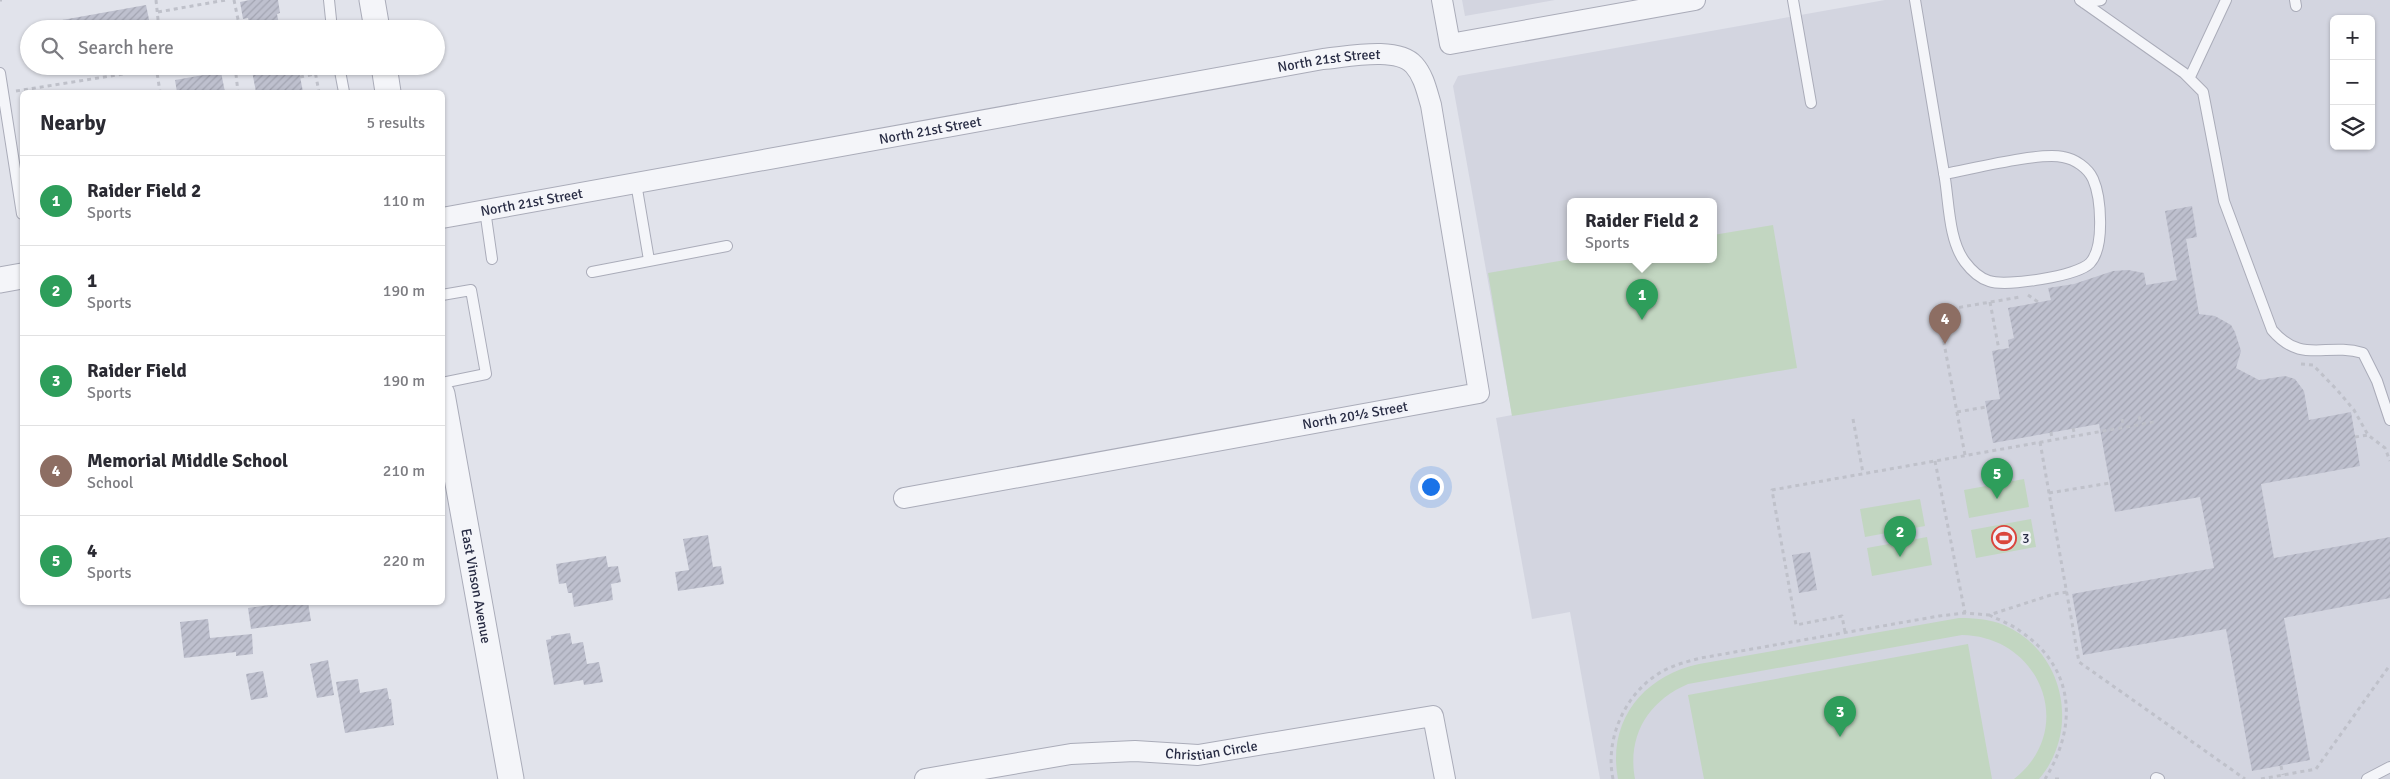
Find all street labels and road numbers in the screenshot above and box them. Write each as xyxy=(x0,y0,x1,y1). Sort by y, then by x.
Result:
street label: North 21st Street xyxy=(1276,46,1381,76)
street label: North 21st Street xyxy=(878,113,983,148)
street label: North 21st Street xyxy=(479,185,584,220)
street label: North 20½ Street xyxy=(1301,398,1409,433)
street label: East Vinson Avenue xyxy=(457,527,495,645)
street label: Christian Circle xyxy=(1165,737,1259,764)

